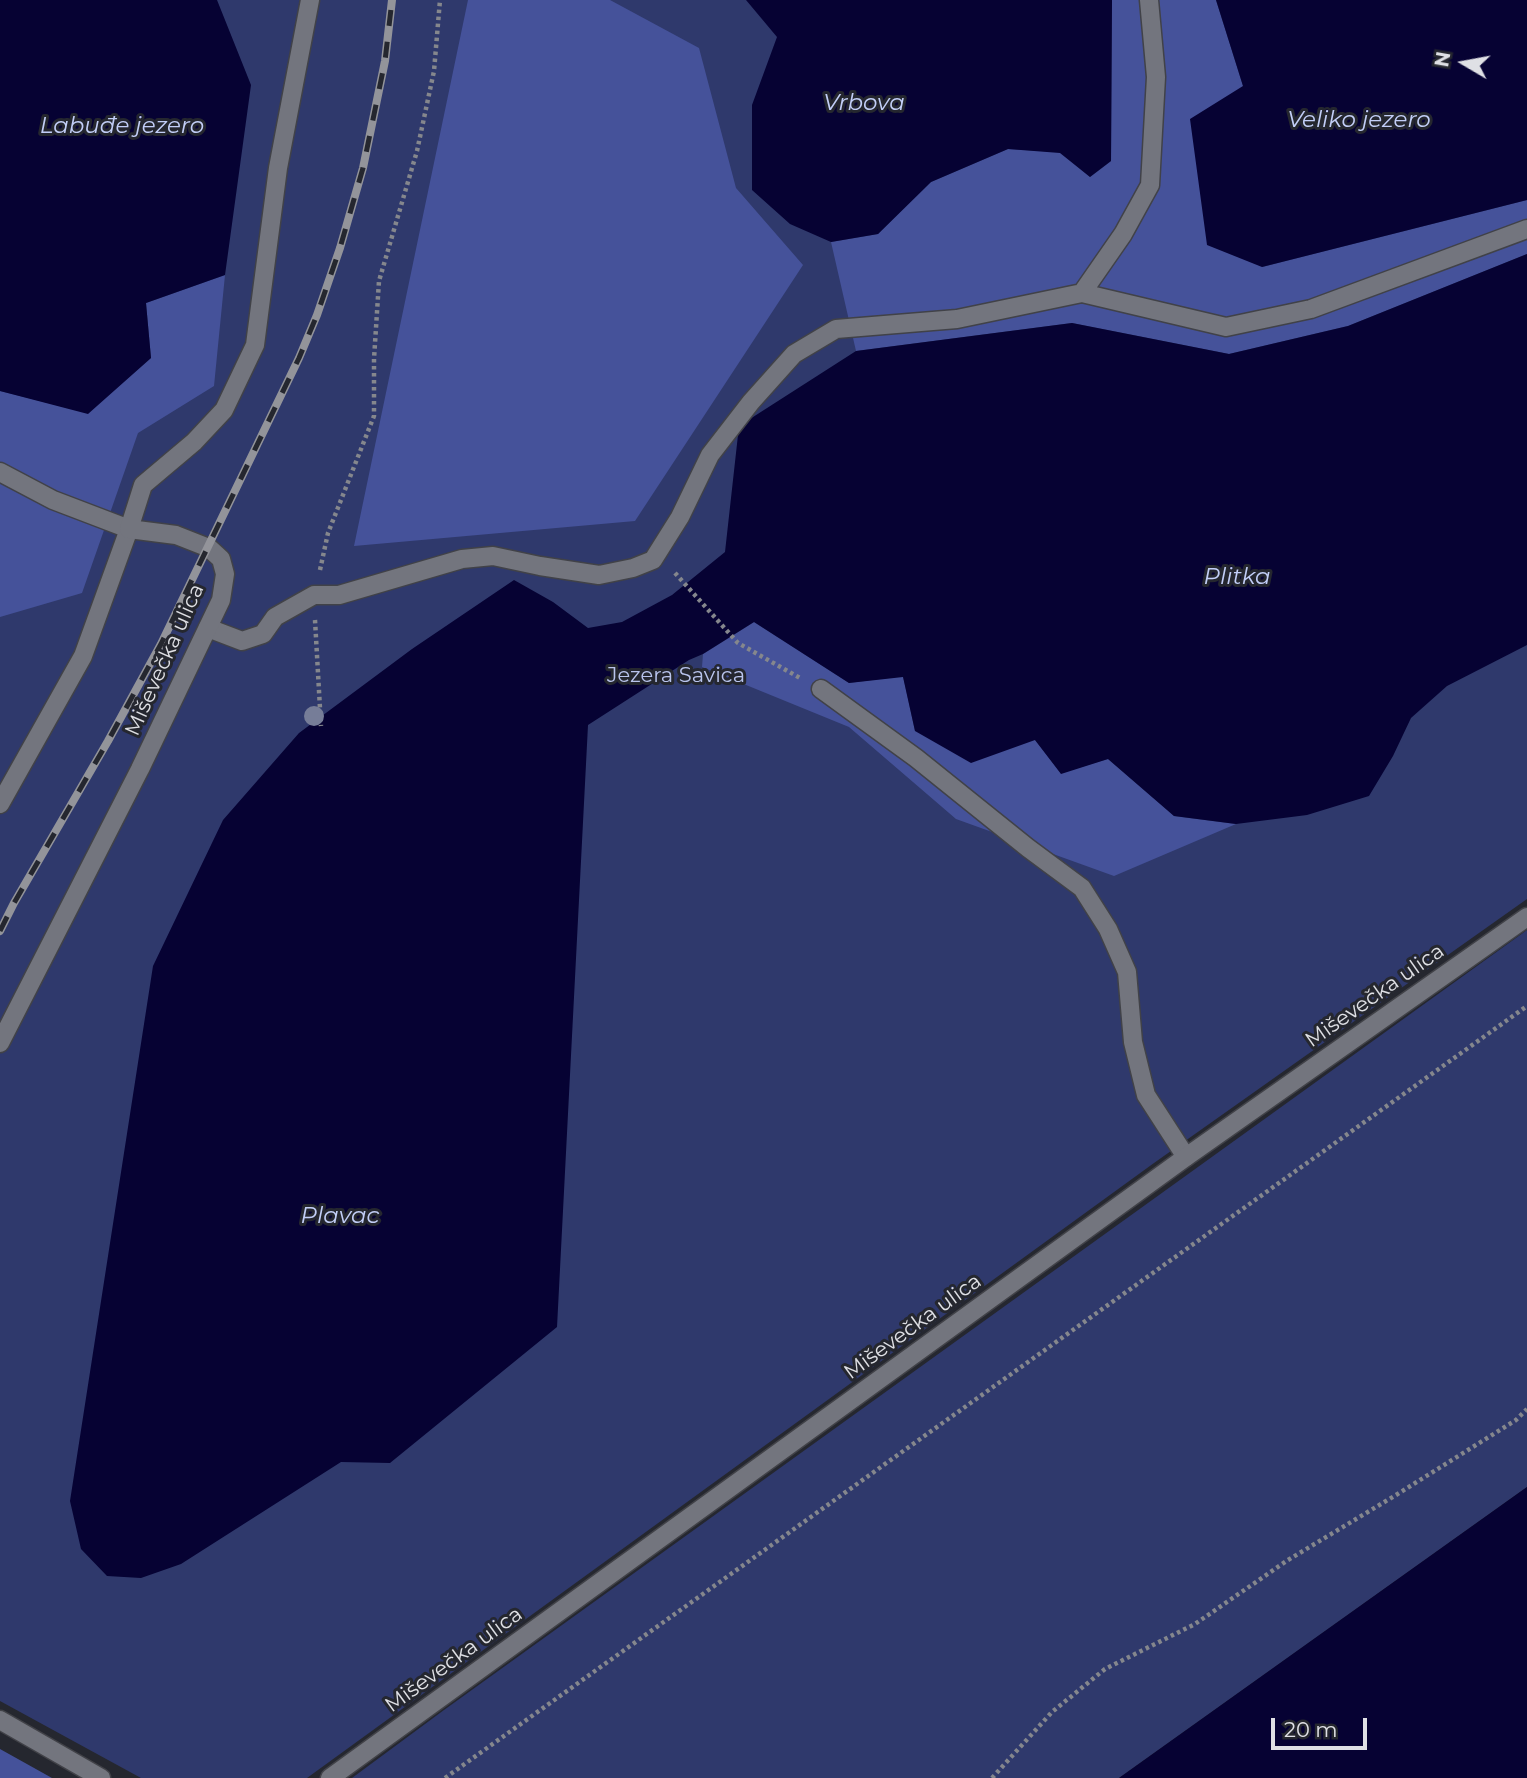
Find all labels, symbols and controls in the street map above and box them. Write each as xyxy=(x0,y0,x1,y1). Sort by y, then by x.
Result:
north arrow xyxy=(1429,28,1499,98)
text: N xyxy=(1430,50,1455,69)
water label: Vrbova xyxy=(823,89,905,117)
water label: Veliko jezero xyxy=(1287,106,1431,134)
water label: Labuđe jezero xyxy=(40,112,204,140)
water label: Plitka xyxy=(1203,563,1271,591)
street label: Miševečka ulica xyxy=(120,580,210,740)
park label: Jezera Savica xyxy=(607,663,745,689)
street label: Miševečka ulica xyxy=(1301,939,1449,1053)
water label: Plavac xyxy=(301,1202,379,1230)
street label: Miševečka ulica xyxy=(839,1269,987,1385)
street label: Miševečka ulica xyxy=(380,1602,528,1718)
scale bar xyxy=(1275,1704,1371,1748)
text: 20 m xyxy=(1284,1717,1338,1742)

